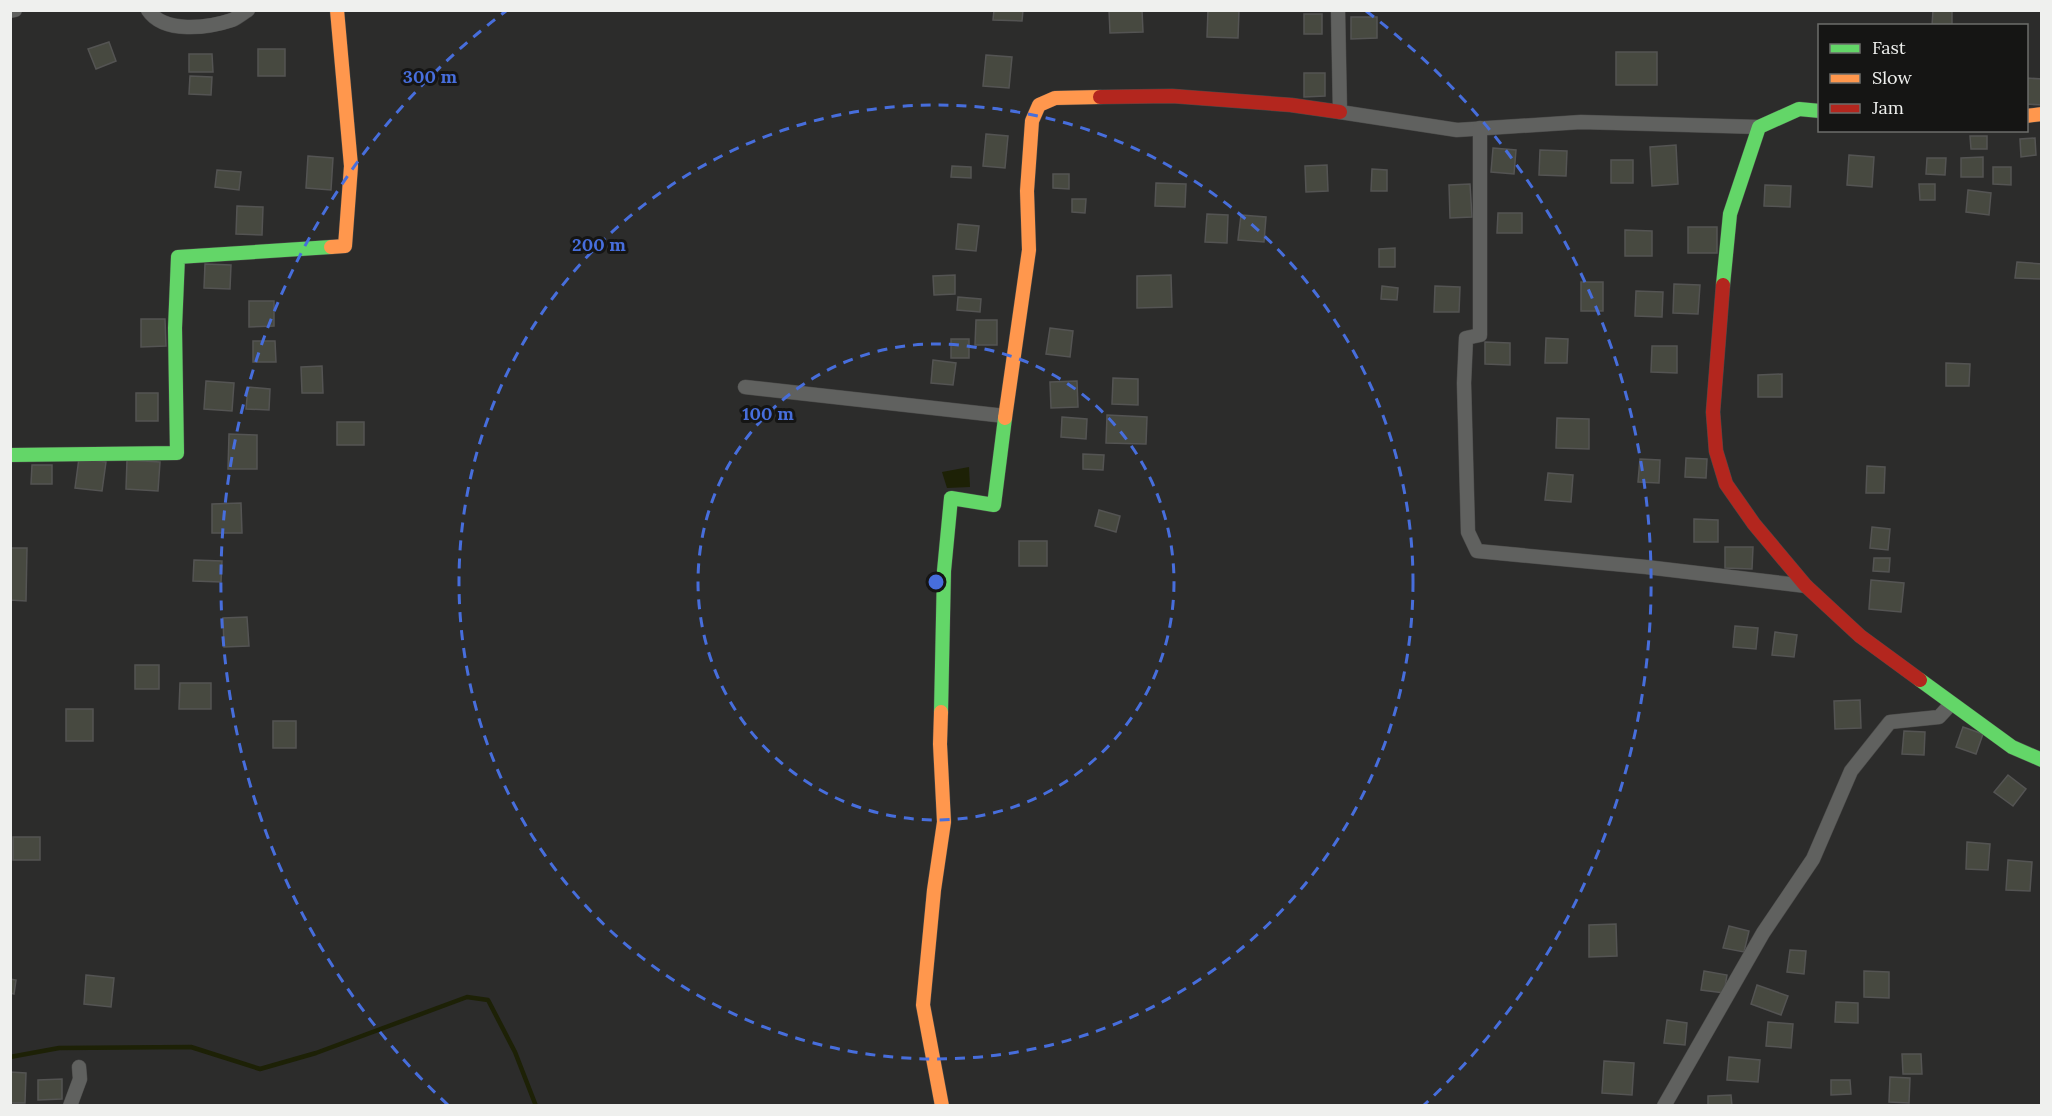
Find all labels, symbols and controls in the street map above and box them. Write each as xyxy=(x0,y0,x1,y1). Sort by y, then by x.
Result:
legend xyxy=(1818,24,2028,132)
text: Fast xyxy=(1872,36,1906,59)
text: 300 m xyxy=(403,65,458,88)
text: Slow xyxy=(1872,66,1912,89)
text: Jam xyxy=(1871,96,1904,119)
text: 200 m xyxy=(572,233,626,256)
text: 100 m xyxy=(742,402,794,425)
centre of rings xyxy=(926,572,946,592)

